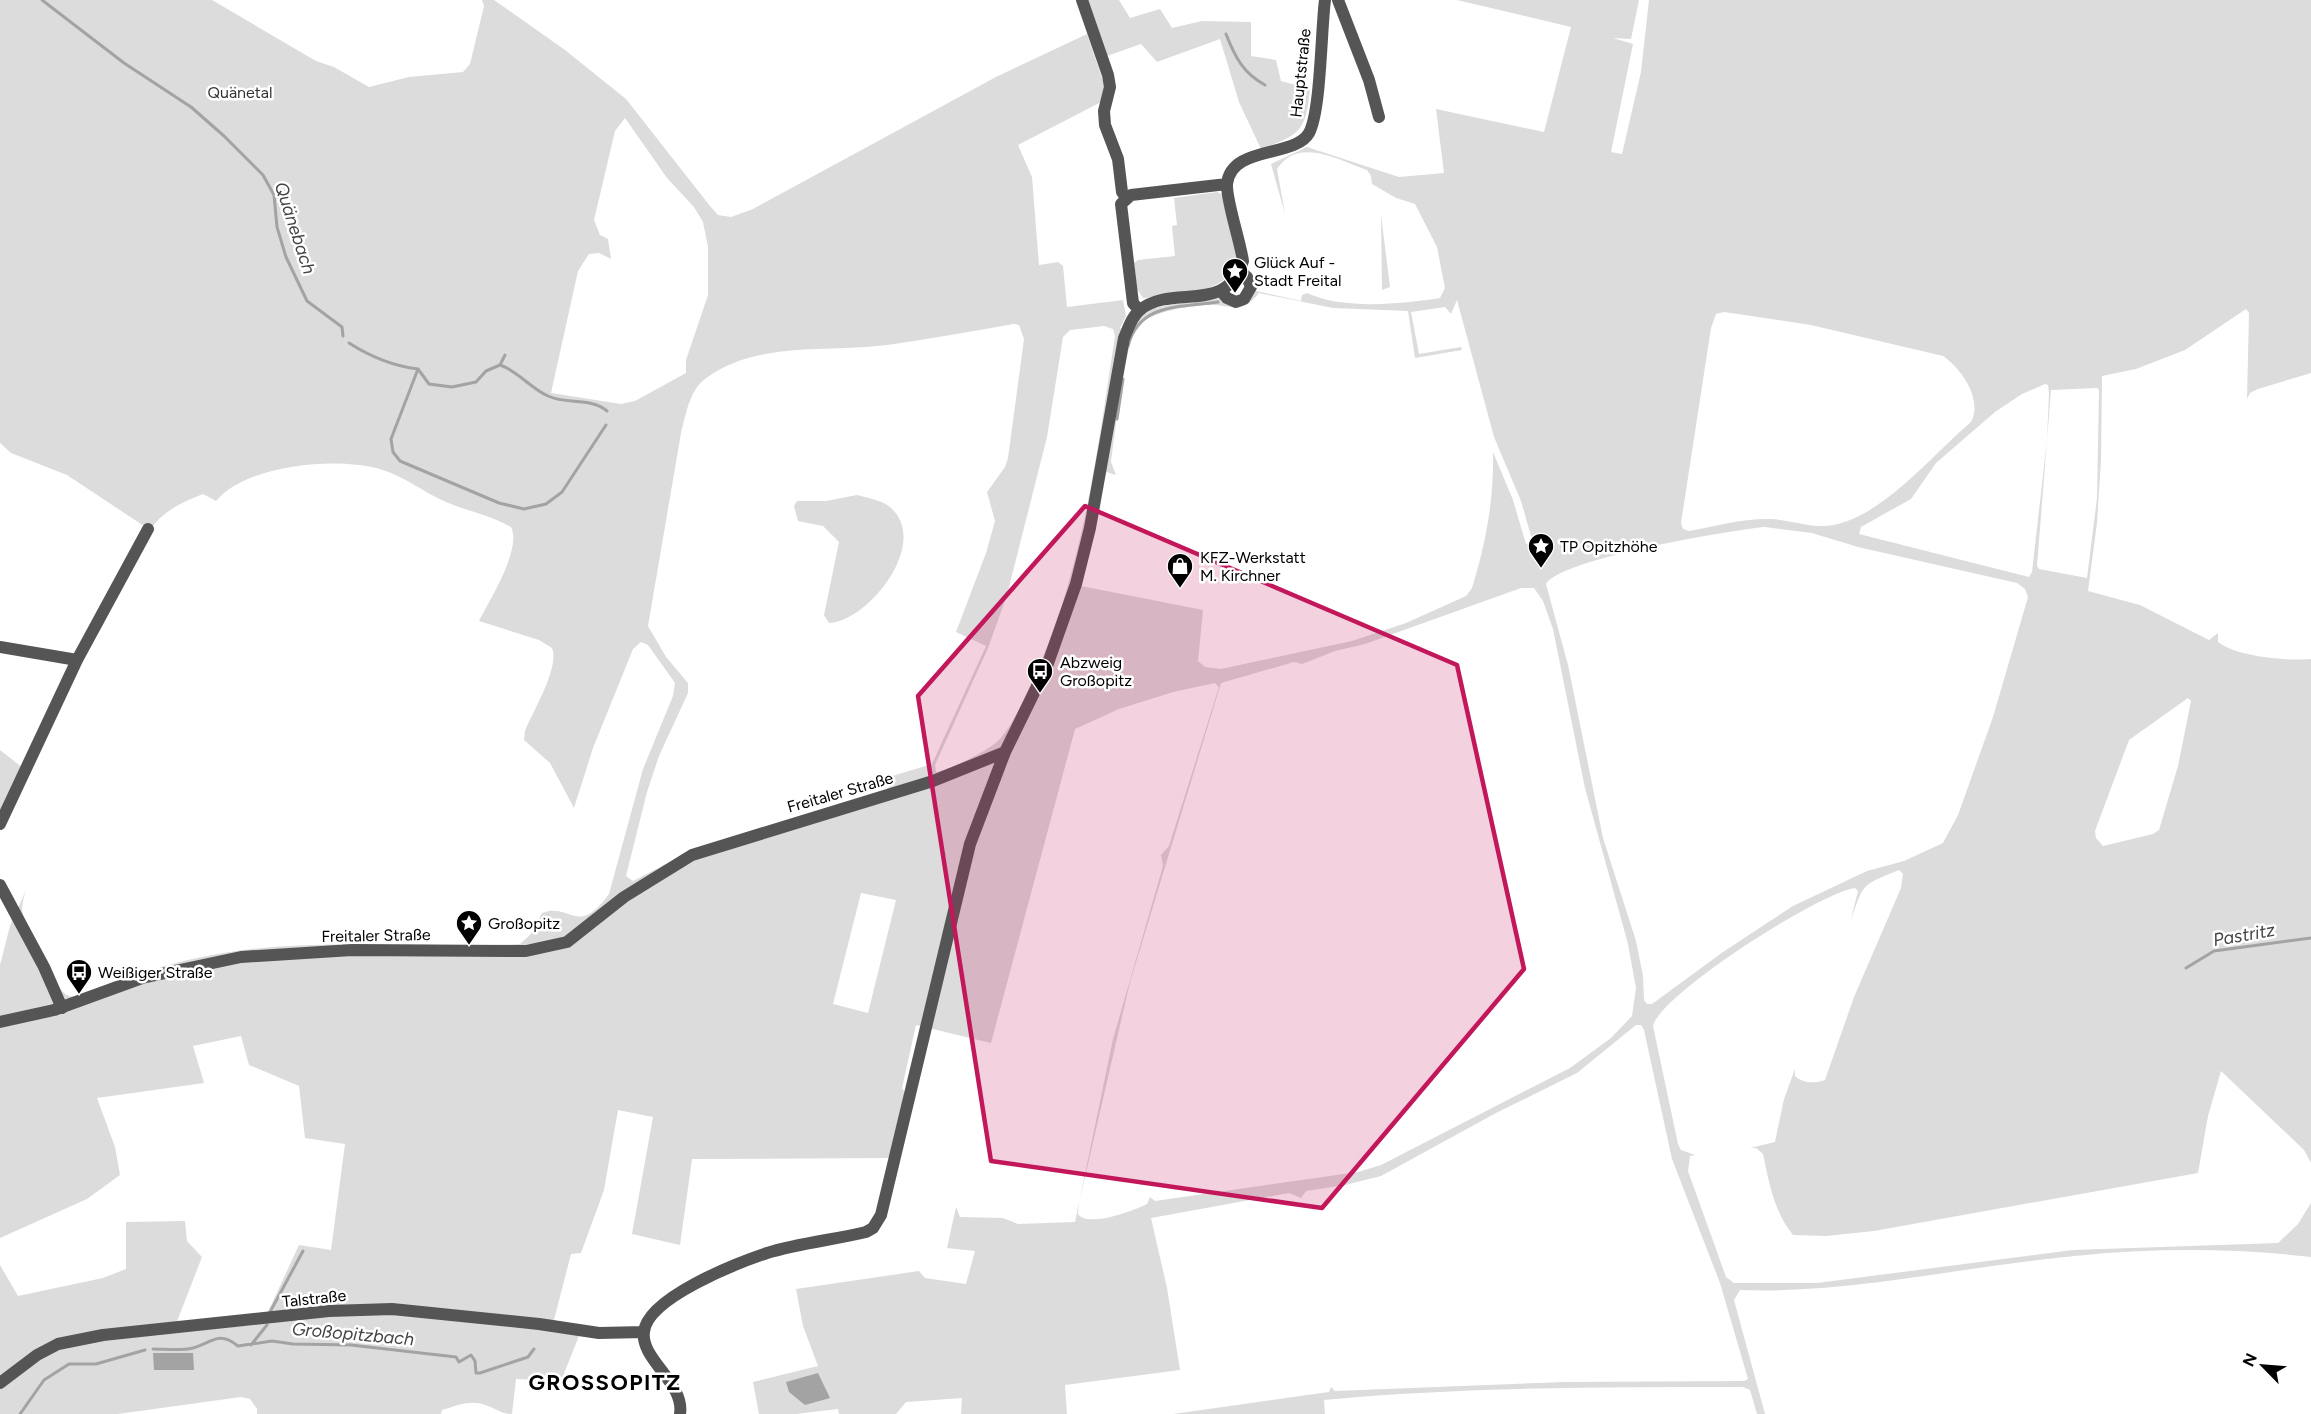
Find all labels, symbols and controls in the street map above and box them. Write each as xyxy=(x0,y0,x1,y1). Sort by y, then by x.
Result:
street label: Hauptstraße xyxy=(1286,27,1315,119)
park label: Quänetal xyxy=(208,83,272,102)
water label: Quänebach xyxy=(270,179,320,277)
place label: Glück Auf - Stadt Freital xyxy=(1254,253,1341,290)
place icon: Glück Auf - Stadt Freital xyxy=(1220,256,1250,294)
place icon: TP Opitzhöhe xyxy=(1526,531,1556,569)
place label: TP Opitzhöhe xyxy=(1560,537,1658,556)
place label: KFZ-Werkstatt M. Kirchner xyxy=(1200,548,1306,585)
shop icon: KFZ-Werkstatt M. Kirchner xyxy=(1165,551,1195,589)
place label: Abzweig Großopitz xyxy=(1060,653,1132,690)
bus stop icon: Abzweig Großopitz xyxy=(1025,656,1055,694)
street label: Freitaler Straße xyxy=(785,768,896,817)
place icon: Großopitz xyxy=(454,908,484,946)
place label: Großopitz xyxy=(488,914,560,933)
water label: Pastritz xyxy=(2211,919,2277,951)
street label: Freitaler Straße xyxy=(321,925,431,946)
bus stop icon: Weißiger Straße xyxy=(64,957,94,995)
place label: Weißiger Straße xyxy=(98,963,213,982)
street label: Talstraße xyxy=(281,1286,347,1311)
water label: Großopitzbach xyxy=(291,1318,415,1350)
north arrow xyxy=(2233,1336,2293,1396)
text: N xyxy=(2239,1350,2261,1369)
district label: GROSSOPITZ xyxy=(528,1369,682,1396)

